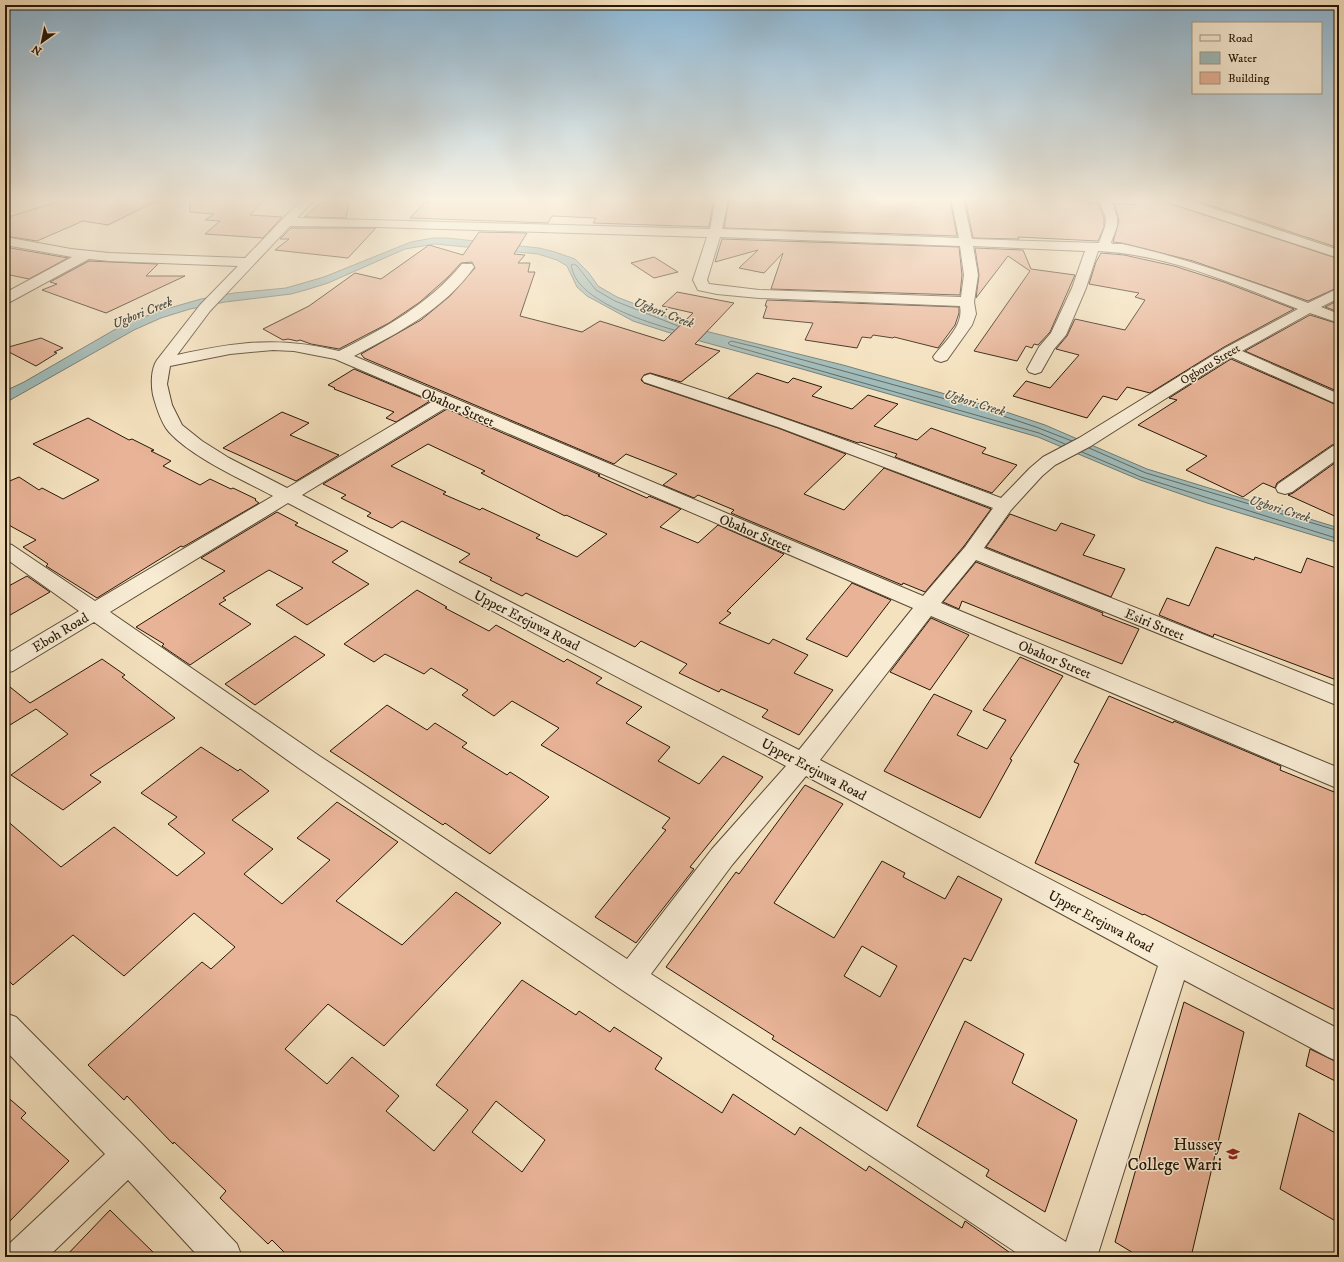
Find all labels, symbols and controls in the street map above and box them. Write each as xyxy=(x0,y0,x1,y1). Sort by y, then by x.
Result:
north arrow xyxy=(22,22,62,62)
legend xyxy=(1192,22,1322,94)
text: Road xyxy=(1228,31,1253,46)
text: N xyxy=(29,41,45,58)
text: Water xyxy=(1227,51,1257,66)
text: Building xyxy=(1228,71,1269,86)
water label: Ugbori Creek xyxy=(110,293,175,332)
water label: Ugbori Creek xyxy=(631,294,697,332)
street label: Ogboru Street xyxy=(1178,341,1243,388)
street label: Obahor Street xyxy=(418,384,497,432)
water label: Ugbori Creek xyxy=(942,386,1008,420)
water label: Ugbori Creek xyxy=(1247,492,1313,526)
street label: Obahor Street xyxy=(716,510,795,558)
street label: Upper Erejuwa Road xyxy=(471,586,583,655)
street label: Esiri Street xyxy=(1122,605,1188,645)
street label: Eboh Road xyxy=(29,609,92,657)
street label: Obahor Street xyxy=(1015,636,1094,684)
street label: Upper Erejuwa Road xyxy=(758,735,869,805)
street label: Upper Erejuwa Road xyxy=(1045,887,1156,957)
place label: Hussey College Warri xyxy=(1128,1134,1223,1176)
school or university icon: Hussey College Warri xyxy=(1225,1146,1241,1162)

